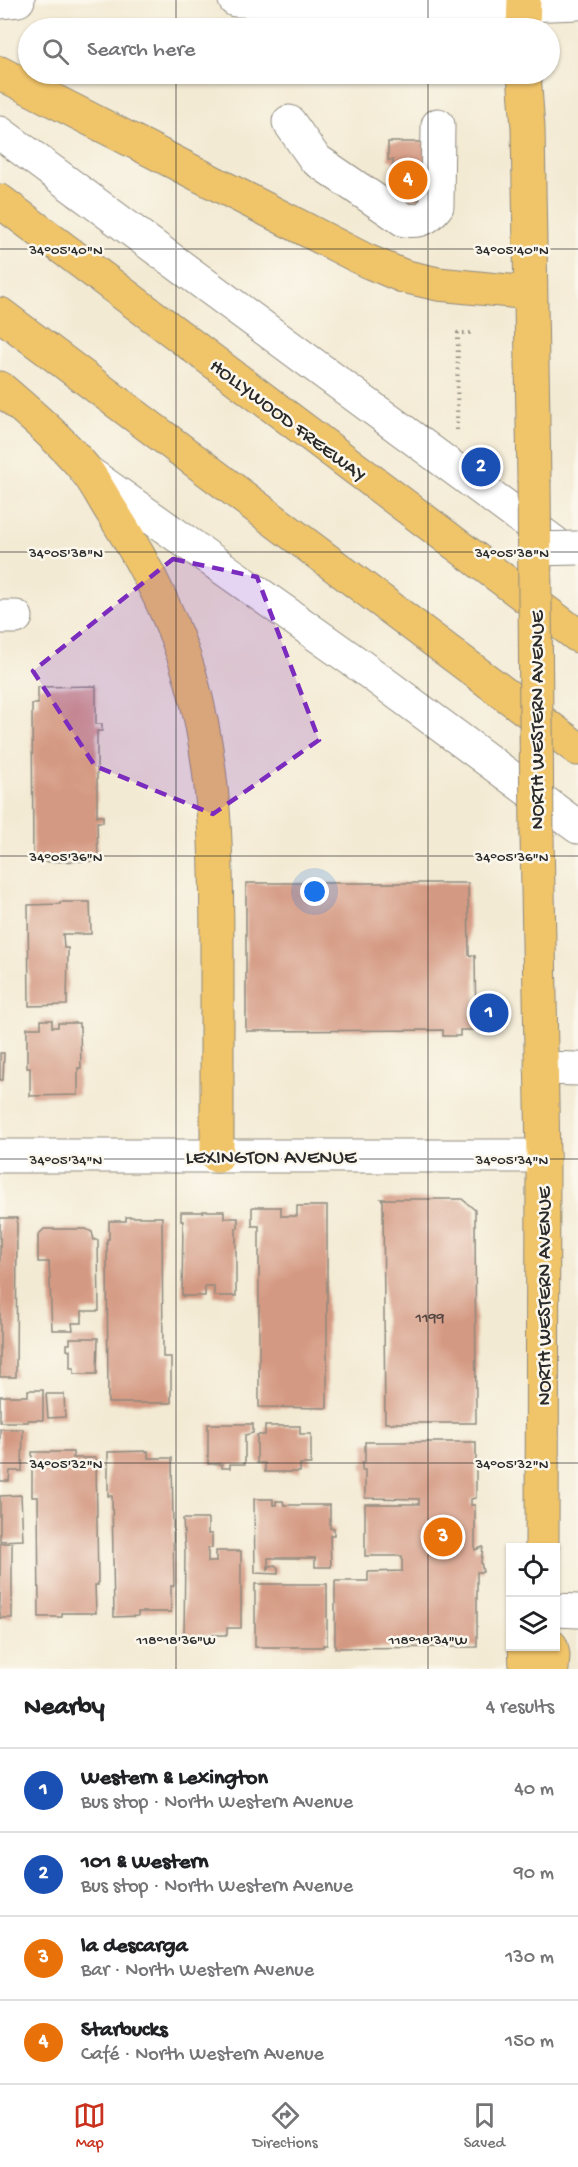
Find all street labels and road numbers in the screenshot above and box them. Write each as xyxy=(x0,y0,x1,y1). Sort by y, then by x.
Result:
street label: HOLLYWOOD FREEWAY xyxy=(204,355,370,488)
street label: NORTH WESTERN AVENUE xyxy=(528,609,551,830)
street label: LEXINGTON AVENUE xyxy=(186,1148,358,1171)
street label: NORTH WESTERN AVENUE xyxy=(535,1185,558,1406)

